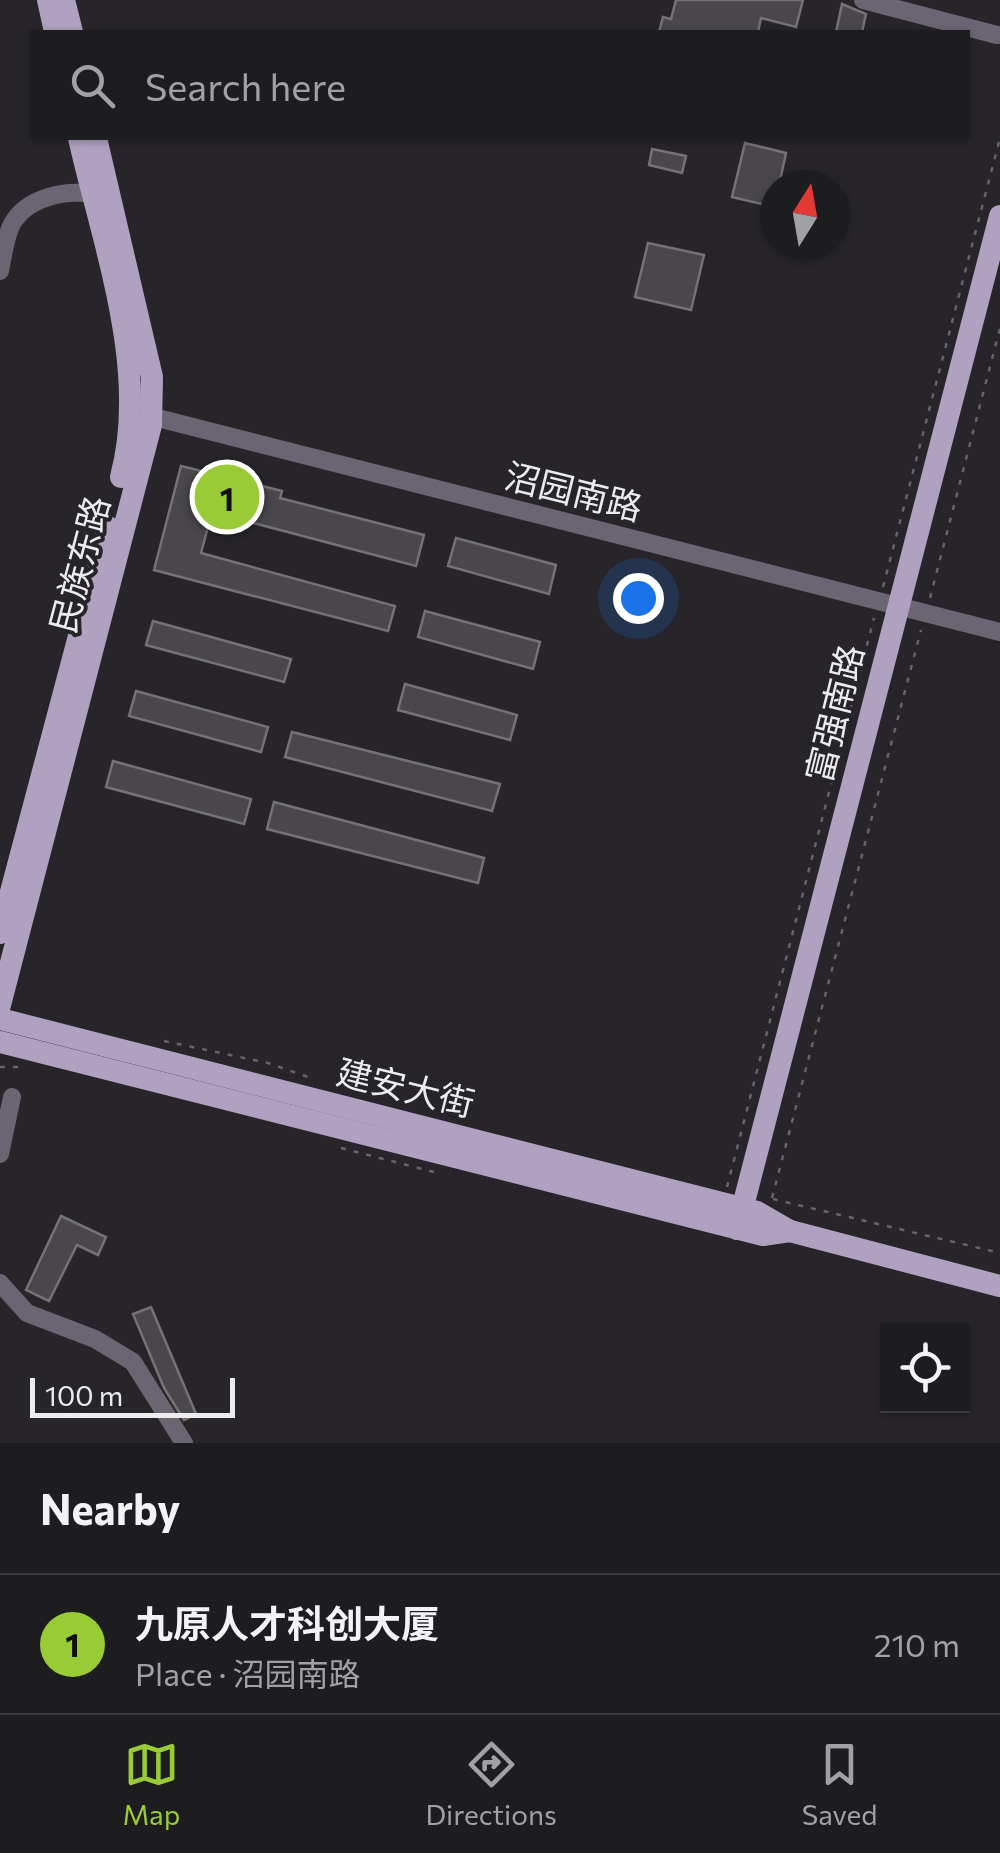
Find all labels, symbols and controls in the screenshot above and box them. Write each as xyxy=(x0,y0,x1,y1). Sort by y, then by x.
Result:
search box xyxy=(30,30,970,140)
icon: search xyxy=(65,58,120,113)
text: Search here xyxy=(145,62,346,109)
north arrow xyxy=(760,170,850,260)
street label: 沼园南路 xyxy=(501,452,647,528)
pin: 1 xyxy=(194,460,260,534)
street label: 民族东路 xyxy=(39,491,117,637)
your location xyxy=(613,573,664,624)
street label: 富强南路 xyxy=(795,640,871,786)
street label: 建安大街 xyxy=(333,1048,479,1124)
map controls xyxy=(880,1323,970,1413)
button: locate xyxy=(880,1323,970,1413)
scale bar xyxy=(30,1373,235,1418)
text: 100 m xyxy=(45,1378,123,1412)
text: Nearby xyxy=(40,1482,180,1534)
text: 九原人才科创大厦 xyxy=(135,1599,439,1646)
text: 1 xyxy=(65,1624,80,1664)
text: 210 m xyxy=(874,1624,960,1664)
text: Place · 沼园南路 xyxy=(135,1653,360,1693)
tab: Map xyxy=(123,1737,180,1831)
tab: Directions xyxy=(425,1737,557,1831)
tab: Saved xyxy=(802,1737,877,1831)

